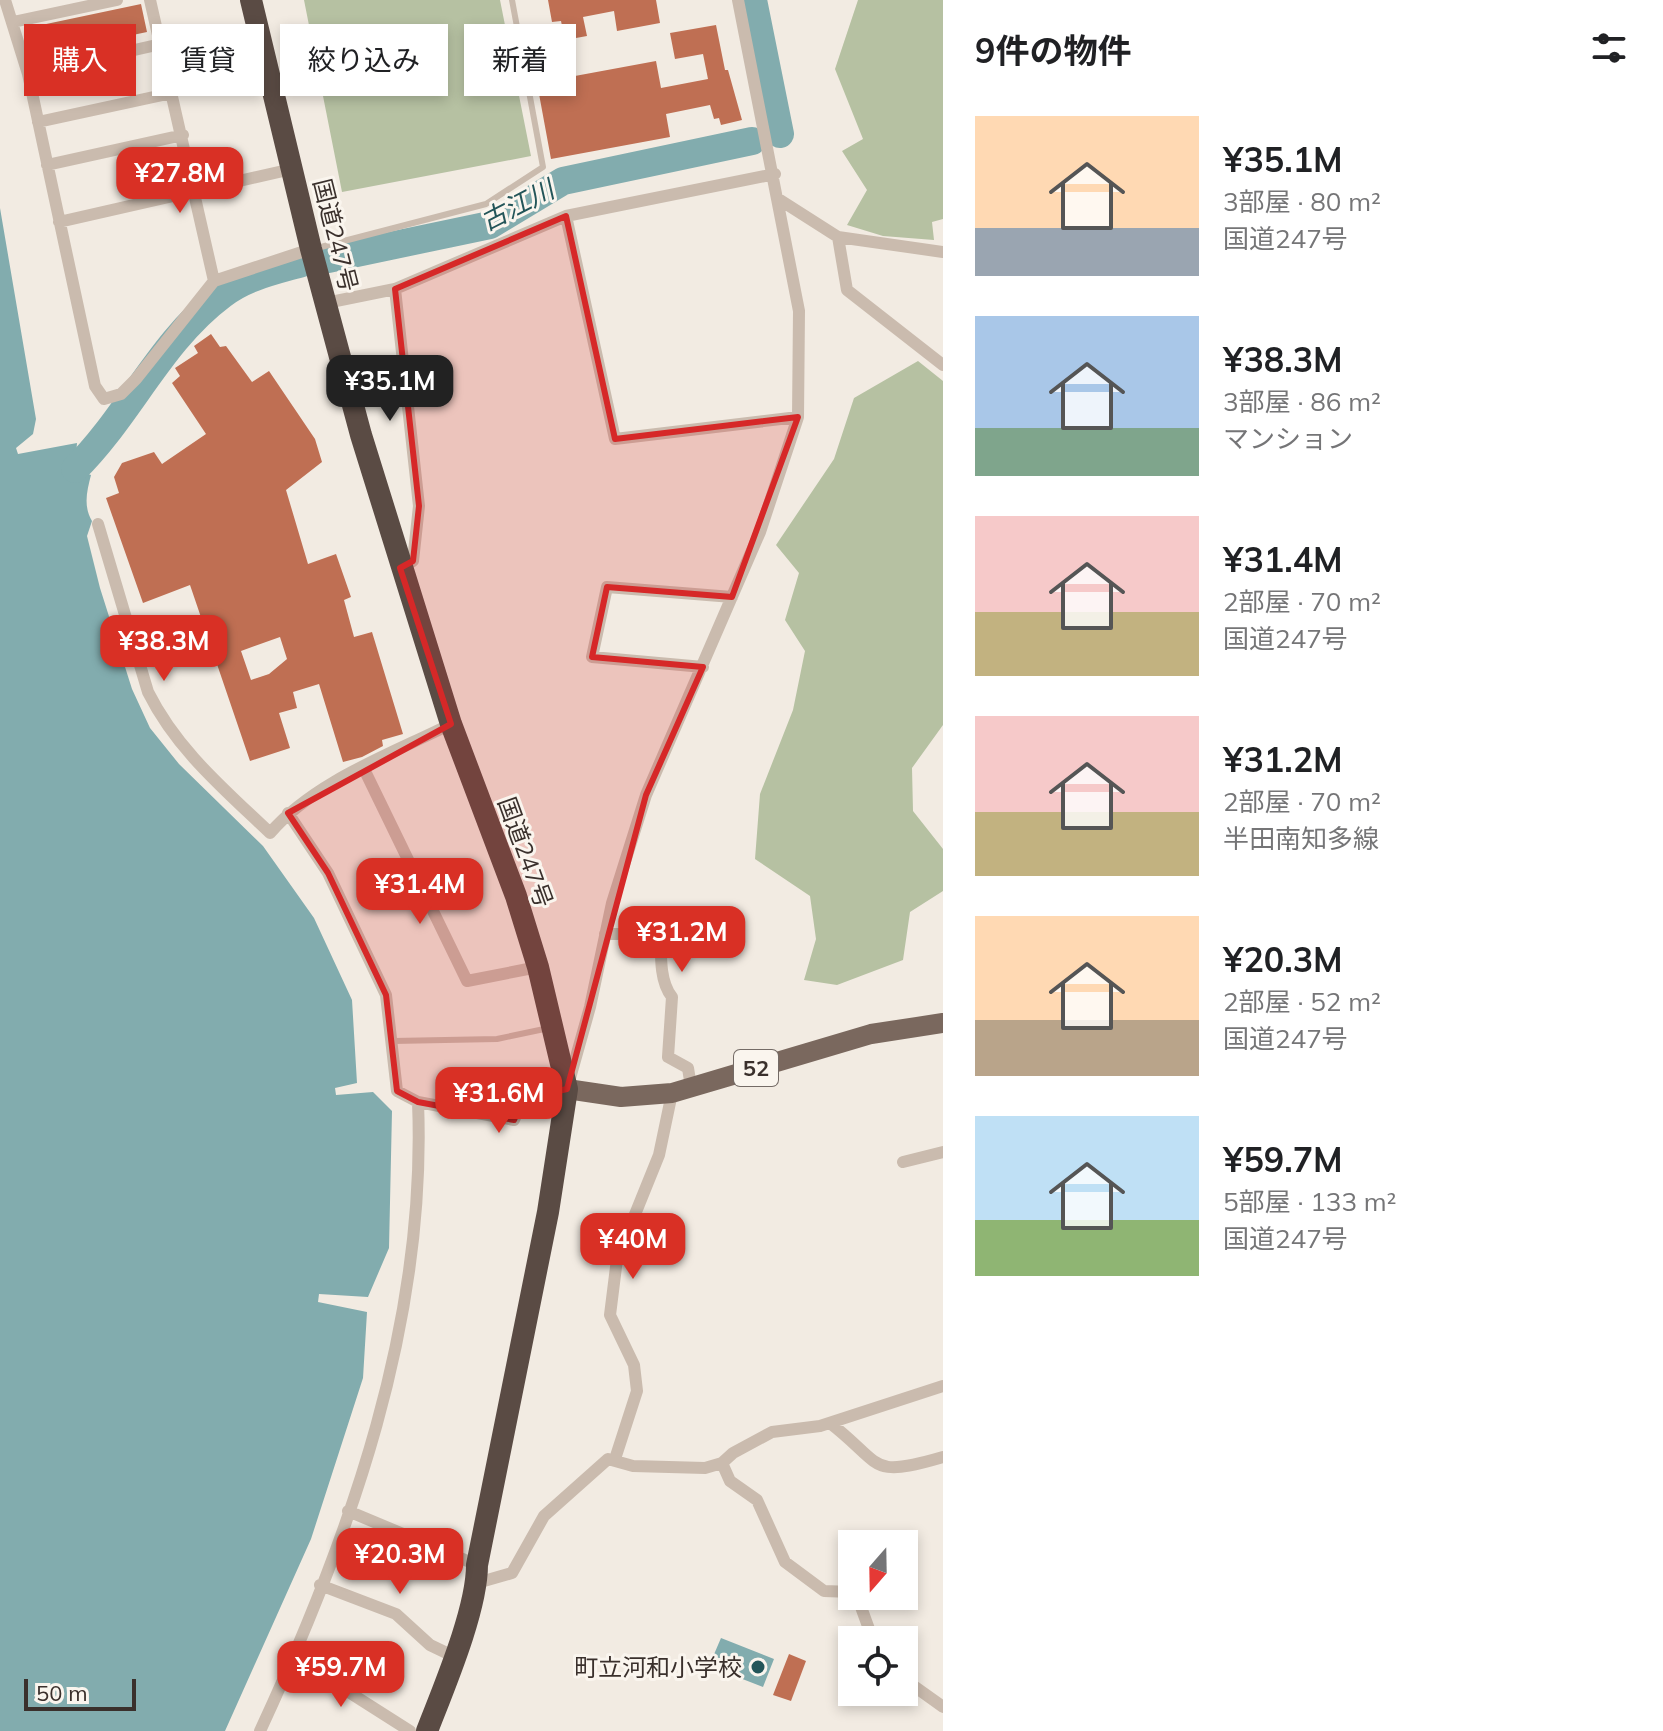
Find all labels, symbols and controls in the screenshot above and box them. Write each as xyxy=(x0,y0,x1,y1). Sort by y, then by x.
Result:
chip: 購入 xyxy=(24,24,136,96)
chip: 賃貸 xyxy=(152,24,264,96)
chip: 絞り込み xyxy=(280,24,448,96)
chip: 新着 xyxy=(464,24,576,96)
icon: filters xyxy=(1587,26,1631,70)
text: 9件の物件 xyxy=(975,29,1131,72)
text: ¥35.1M xyxy=(1223,138,1343,181)
pin: ¥27.8M xyxy=(115,147,245,215)
icon: home xyxy=(1039,148,1135,244)
text: ¥27.8M xyxy=(134,156,226,189)
water label: 古江川 xyxy=(475,171,562,237)
street label: 国道247号 xyxy=(308,175,364,295)
text: 3部屋 · 80 m² xyxy=(1223,185,1381,218)
text: 国道247号 xyxy=(1223,222,1348,255)
text: ¥38.3M xyxy=(1223,338,1343,381)
icon: home xyxy=(1039,348,1135,444)
pin: ¥35.1M xyxy=(325,355,455,423)
text: ¥35.1M xyxy=(344,364,436,397)
text: 3部屋 · 86 m² xyxy=(1223,385,1381,418)
text: マンション xyxy=(1223,422,1353,455)
text: ¥31.4M xyxy=(1223,538,1343,581)
icon: home xyxy=(1039,548,1135,644)
text: 2部屋 · 70 m² xyxy=(1223,585,1381,618)
pin: ¥38.3M xyxy=(99,615,229,683)
text: 国道247号 xyxy=(1223,622,1348,655)
text: ¥38.3M xyxy=(118,624,210,657)
text: ¥31.2M xyxy=(1223,738,1343,781)
icon: home xyxy=(1039,748,1135,844)
text: 2部屋 · 70 m² xyxy=(1223,785,1381,818)
street label: 国道247号 xyxy=(492,793,560,911)
text: 半田南知多線 xyxy=(1223,822,1379,855)
pin: ¥31.4M xyxy=(355,858,485,926)
text: ¥31.4M xyxy=(374,867,466,900)
pin: ¥31.2M xyxy=(617,906,747,974)
text: ¥31.2M xyxy=(636,915,728,948)
text: ¥20.3M xyxy=(1223,938,1343,981)
icon: home xyxy=(1039,948,1135,1044)
text: 2部屋 · 52 m² xyxy=(1223,985,1381,1018)
text: 国道247号 xyxy=(1223,1022,1348,1055)
road number: 52 xyxy=(734,1050,778,1086)
pin: ¥31.6M xyxy=(434,1067,564,1135)
text: ¥31.6M xyxy=(453,1076,545,1109)
text: ¥59.7M xyxy=(1223,1138,1343,1181)
icon: home xyxy=(1039,1148,1135,1244)
text: 5部屋 · 133 m² xyxy=(1223,1185,1396,1218)
pin: ¥40M xyxy=(586,1213,680,1281)
text: ¥40M xyxy=(598,1222,668,1255)
text: 国道247号 xyxy=(1223,1222,1348,1255)
pin: ¥20.3M xyxy=(335,1528,465,1596)
north arrow xyxy=(838,1530,918,1610)
map controls xyxy=(838,1530,918,1706)
text: ¥20.3M xyxy=(354,1537,446,1570)
button: locate xyxy=(838,1626,918,1706)
pin: ¥59.7M xyxy=(276,1641,406,1709)
text: ¥59.7M xyxy=(295,1650,387,1683)
place label: 町立河和小学校 xyxy=(574,1652,742,1682)
marker: 町立河和小学校 xyxy=(749,1658,767,1676)
scale bar xyxy=(24,1675,136,1711)
text: 50 m xyxy=(36,1679,87,1707)

